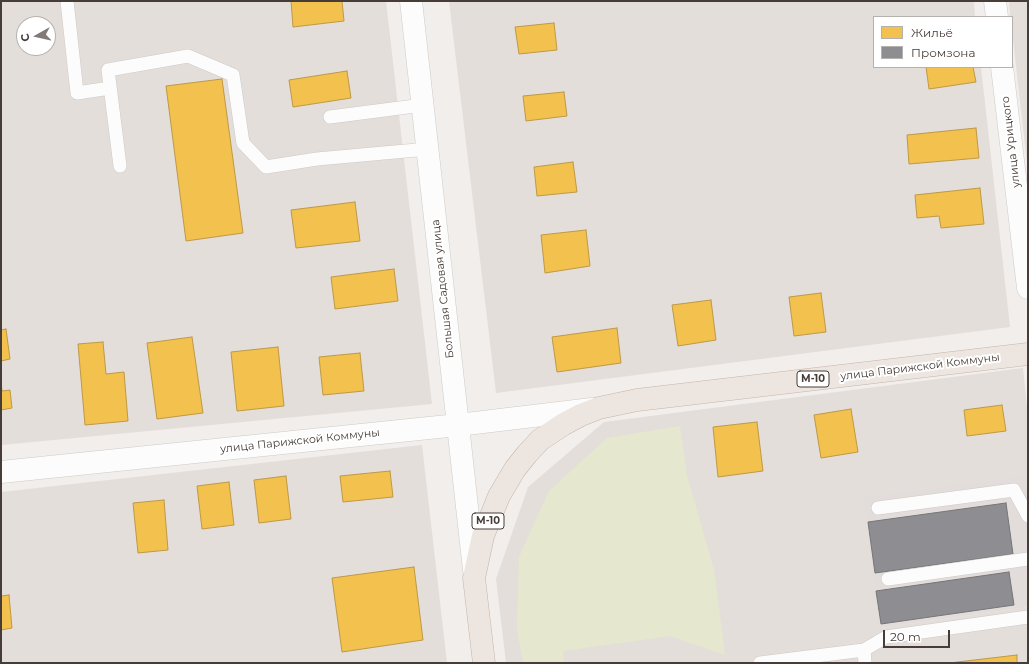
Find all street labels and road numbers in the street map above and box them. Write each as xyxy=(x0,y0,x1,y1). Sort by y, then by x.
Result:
street label: улица Урицкого xyxy=(999,95,1023,189)
street label: Большая Садовая улица xyxy=(429,219,457,359)
street label: улица Парижской Коммуны xyxy=(840,351,1000,383)
road number: М-10 xyxy=(797,371,829,387)
street label: улица Парижской Коммуны xyxy=(219,426,381,456)
road number: М-10 xyxy=(472,513,504,529)

